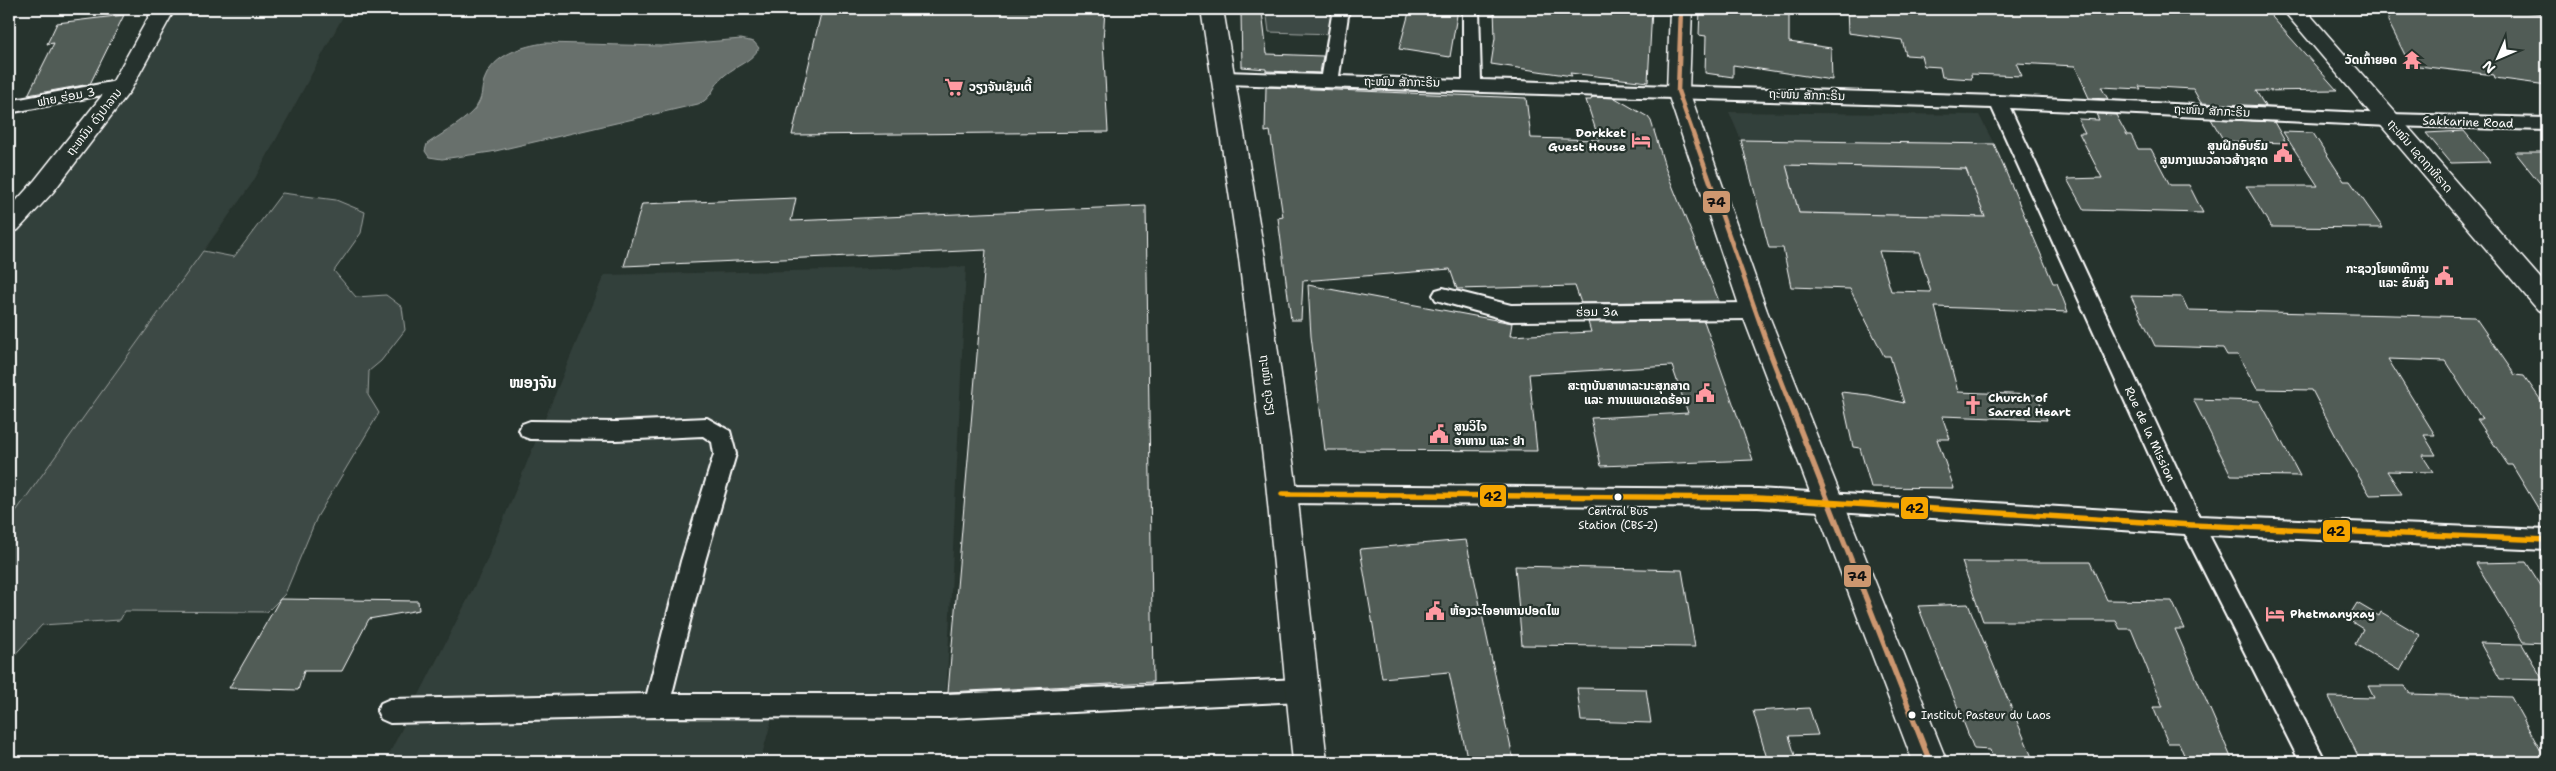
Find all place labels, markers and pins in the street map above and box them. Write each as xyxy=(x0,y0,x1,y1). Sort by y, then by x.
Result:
temple icon: ວັດເກົ້າຍອດ xyxy=(2401,49,2423,71)
place label: ວັດເກົ້າຍອດ xyxy=(2345,51,2397,68)
supermarket icon: ວຽງຈັນເຊັນເຕີ້ xyxy=(943,76,965,98)
place label: ວຽງຈັນເຊັນເຕີ້ xyxy=(969,77,1032,95)
place label: Dorkket Guest House xyxy=(1548,125,1626,155)
hotel icon: Dorkket Guest House xyxy=(1630,129,1652,151)
place label: ສູນຝຶກອົບຮົມ ສູນກາງແນວລາວສ້າງຊາດ xyxy=(2160,138,2268,169)
public building icon: ສູນຝຶກອົບຮົມ ສູນກາງແນວລາວສ້າງຊາດ xyxy=(2272,142,2294,164)
place label: ກະຊວງໂຍທາທິການ ແລະ ຂົນສົ່ງ xyxy=(2346,261,2429,291)
public building icon: ກະຊວງໂຍທາທິການ ແລະ ຂົນສົ່ງ xyxy=(2433,265,2455,287)
place label: ສະຖາບັນສາທາລະນະສຸກສາດ ແລະ ການແພດເຂດຮ້ອນ xyxy=(1568,378,1690,408)
public building icon: ສະຖາບັນສາທາລະນະສຸກສາດ ແລະ ການແພດເຂດຮ້ອນ xyxy=(1694,382,1716,404)
place label: Church of Sacred Heart xyxy=(1988,390,2071,420)
church icon: Church of Sacred Heart xyxy=(1962,394,1984,416)
place label: ສູນວິໄຈ ອາຫານ ແລະ ຢາ xyxy=(1454,419,1525,449)
public building icon: ສູນວິໄຈ ອາຫານ ແລະ ຢາ xyxy=(1428,423,1450,445)
marker: Central Bus Station (CBS-2) xyxy=(1613,492,1623,502)
place label: Central Bus Station (CBS-2) xyxy=(1578,504,1658,533)
public building icon: ຫ້ອງວະໄຈອາຫານປອດໄພ xyxy=(1424,600,1446,622)
place label: ຫ້ອງວະໄຈອາຫານປອດໄພ xyxy=(1450,603,1560,619)
hotel icon: Phetmanyxay xyxy=(2264,603,2286,625)
place label: Phetmanyxay xyxy=(2290,606,2375,622)
place label: Institut Pasteur du Laos xyxy=(1921,708,2051,723)
marker: Institut Pasteur du Laos xyxy=(1907,710,1917,720)

